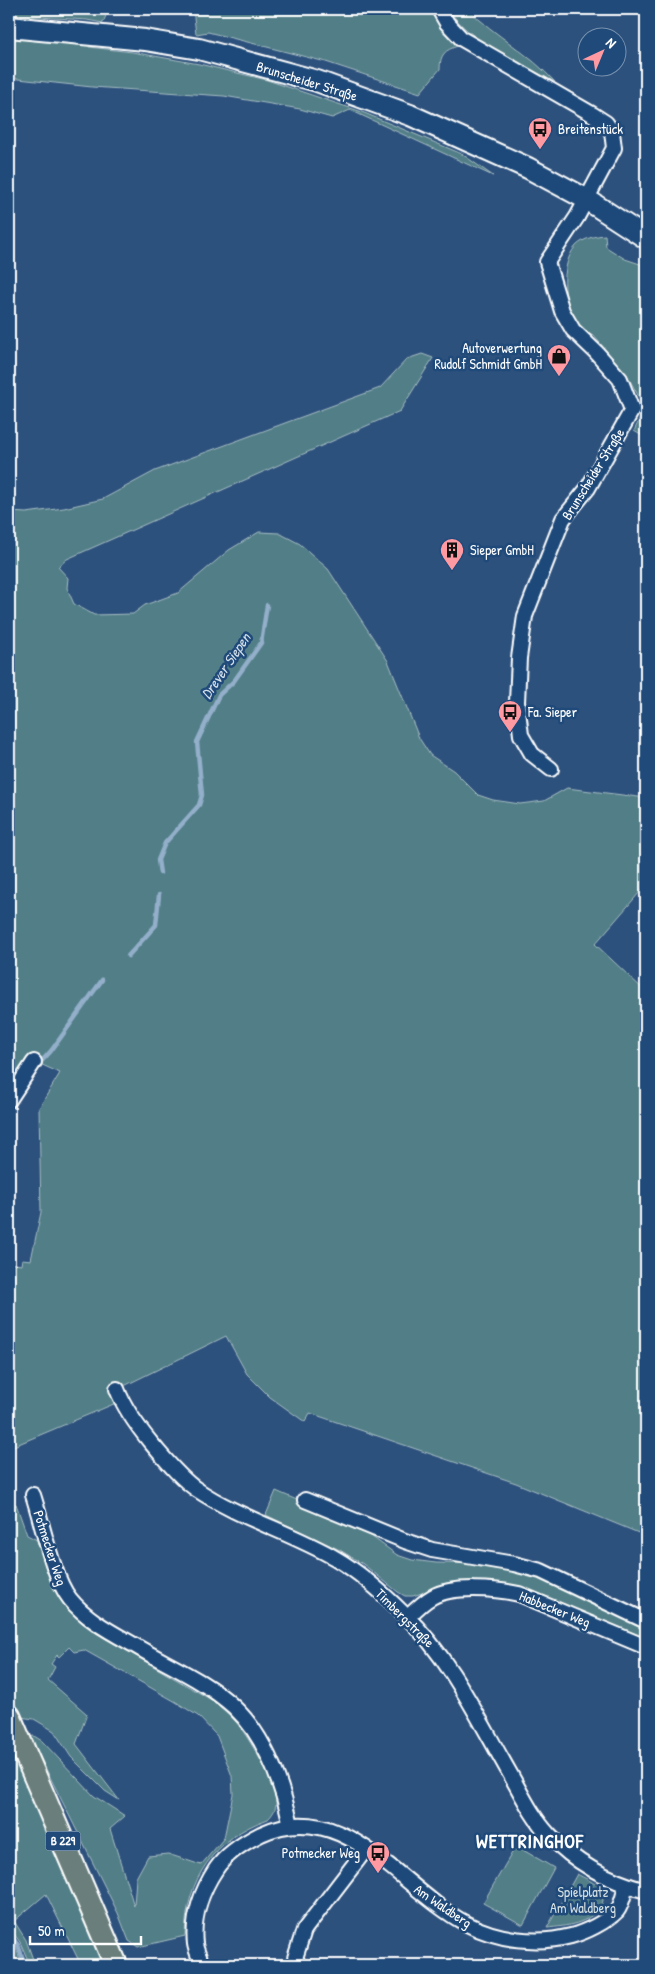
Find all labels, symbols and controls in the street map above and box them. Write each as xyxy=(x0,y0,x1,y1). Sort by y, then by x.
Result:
north arrow xyxy=(578,28,628,78)
text: N xyxy=(602,33,621,52)
street label: Brunscheider Straße xyxy=(254,56,360,106)
bus stop icon: Breitenstück xyxy=(527,116,553,150)
place label: Breitenstück xyxy=(558,119,623,138)
place label: Autoverwertung Rudolf Schmidt GmbH xyxy=(435,338,542,373)
shop icon: Autoverwertung Rudolf Schmidt GmbH xyxy=(546,343,572,377)
street label: Brunscheider Straße xyxy=(557,424,629,524)
building icon: Sieper GmbH xyxy=(439,537,465,571)
place label: Sieper GmbH xyxy=(470,540,534,560)
water label: Drever Siepen xyxy=(196,628,256,703)
bus stop icon: Fa. Sieper xyxy=(497,699,523,733)
place label: Fa. Sieper xyxy=(527,702,578,722)
street label: Potmecker Weg xyxy=(28,1508,72,1588)
street label: Timbergstraße xyxy=(371,1584,439,1652)
street label: Habbecker Weg xyxy=(516,1586,594,1632)
district label: WETTRINGHOF xyxy=(476,1828,584,1854)
road number: B 229 xyxy=(46,1832,80,1850)
bus stop icon: Potmecker Weg xyxy=(365,1840,391,1874)
place label: Potmecker Weg xyxy=(282,1843,360,1863)
street label: Am Waldberg xyxy=(410,1879,476,1933)
park label: Spielplatz Am Waldberg xyxy=(550,1882,616,1918)
scale bar xyxy=(30,1914,141,1946)
text: 50 m xyxy=(38,1920,65,1941)

